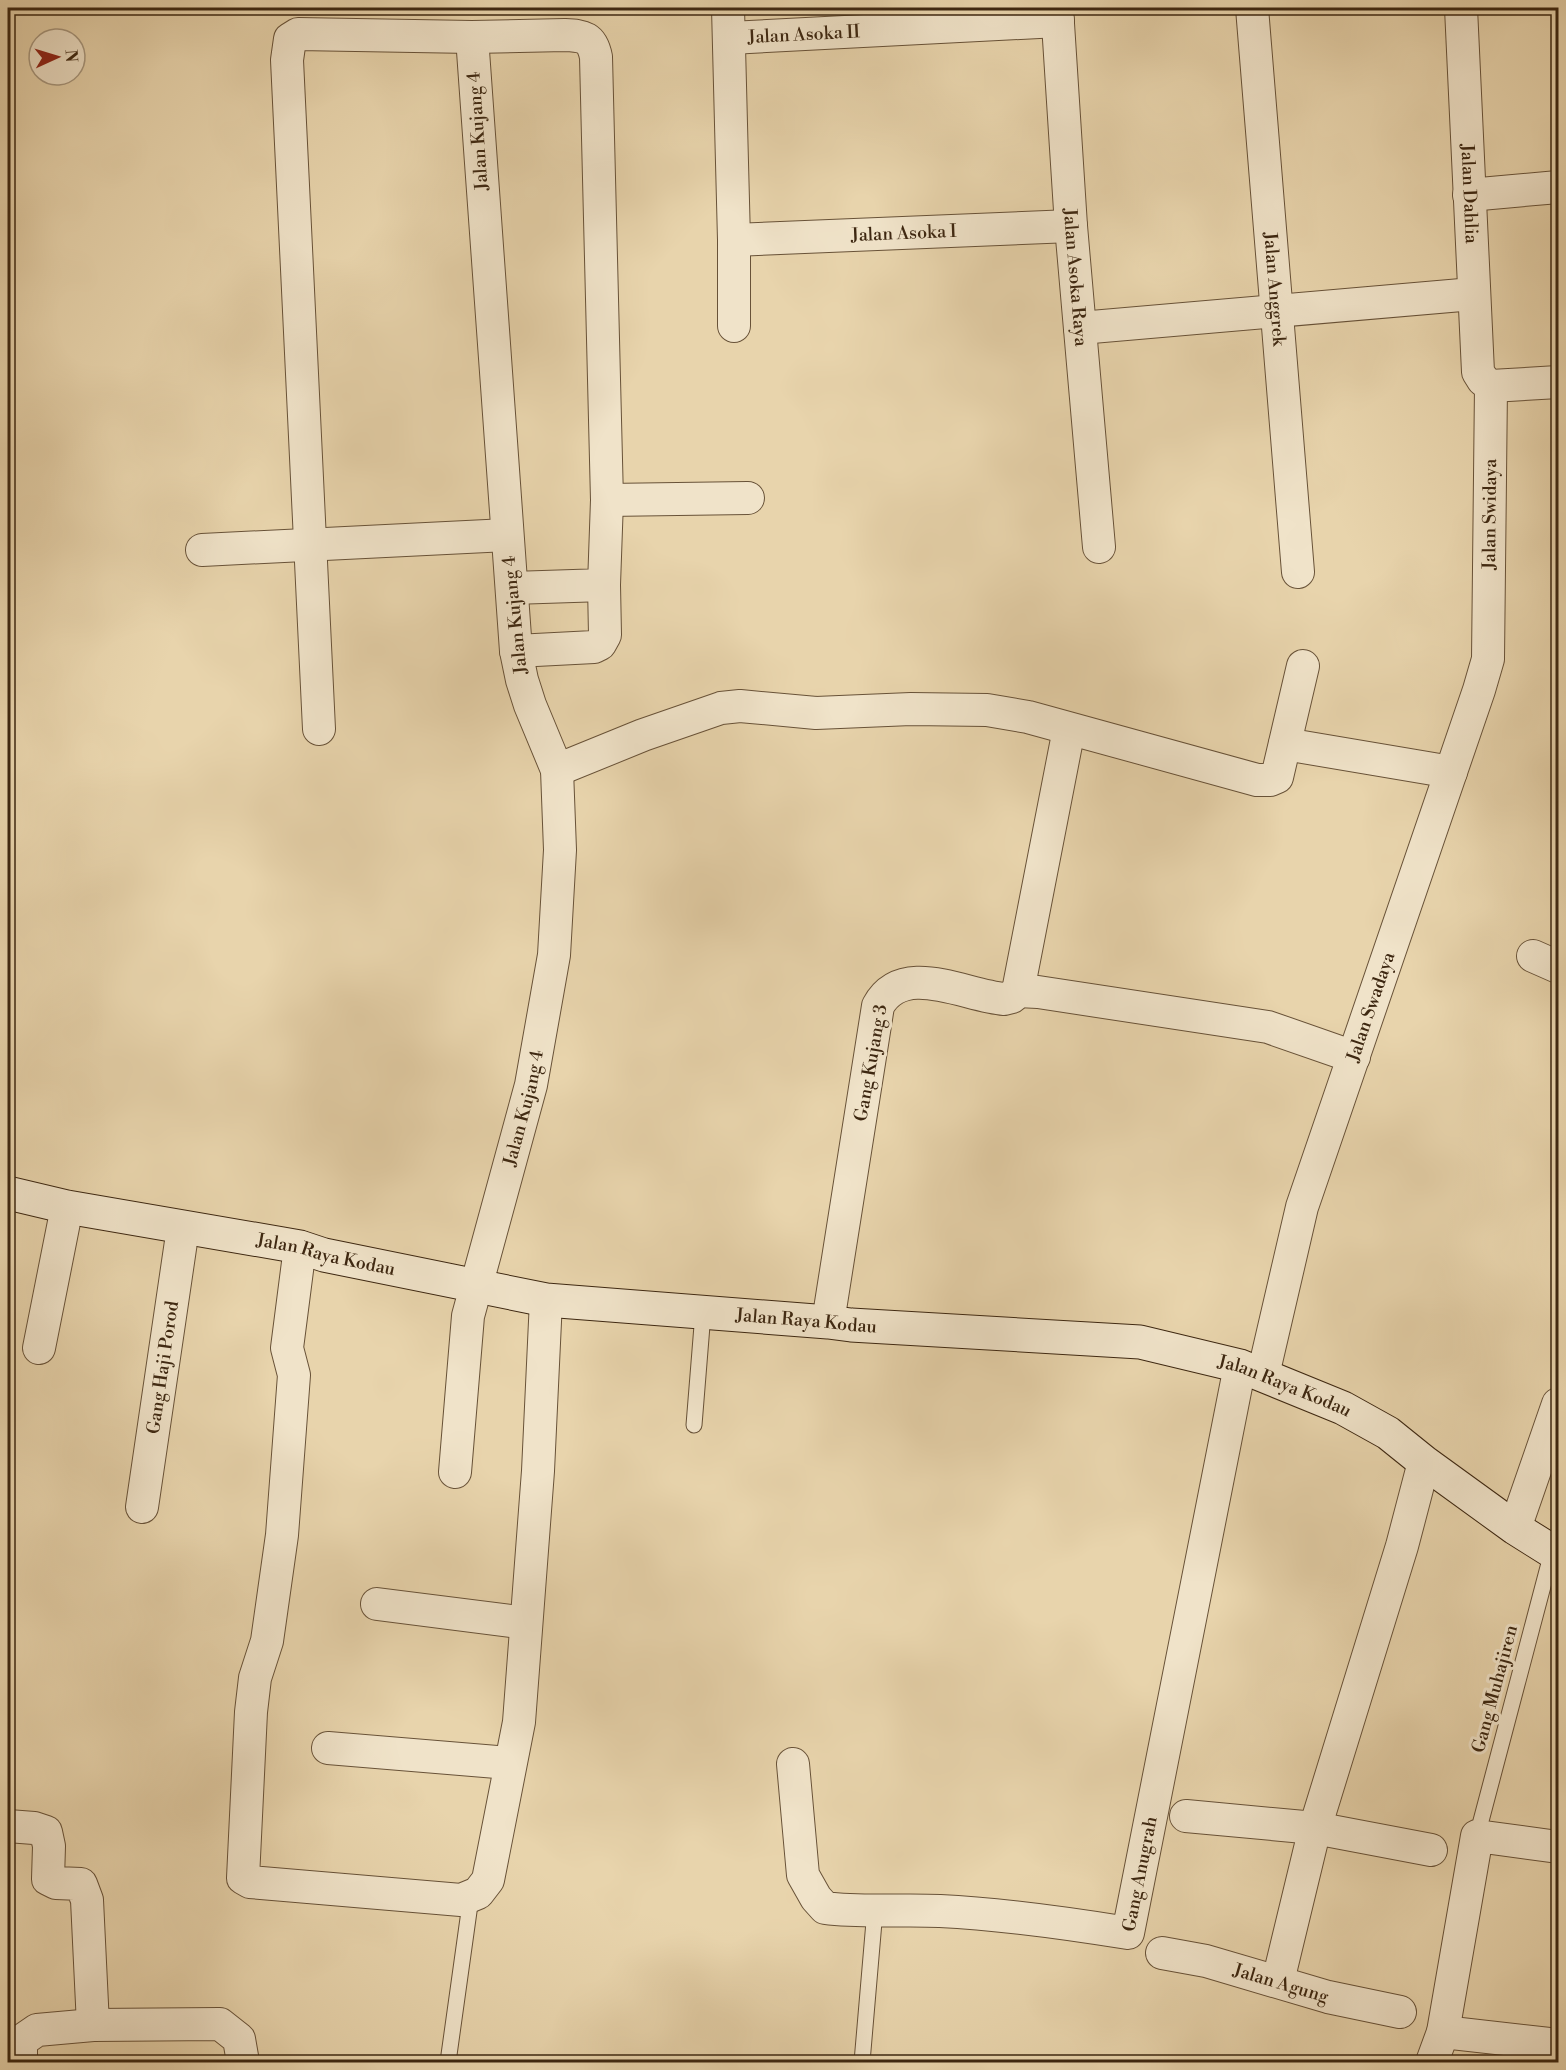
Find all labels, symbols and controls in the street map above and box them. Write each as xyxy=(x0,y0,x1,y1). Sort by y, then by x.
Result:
street label: Jalan Asoka II xyxy=(746,20,861,49)
north arrow xyxy=(27,27,87,87)
text: N xyxy=(61,49,81,63)
street label: Jalan Kujang 4 xyxy=(462,71,494,192)
street label: Jalan Dahlia xyxy=(1456,142,1484,245)
street label: Jalan Asoka Raya xyxy=(1058,207,1093,348)
street label: Jalan Asoka I xyxy=(850,219,957,247)
street label: Jalan Anggrek xyxy=(1259,230,1291,348)
street label: Jalan Swidaya xyxy=(1477,458,1502,571)
street label: Jalan Kujang 4 xyxy=(497,554,533,676)
street label: Jalan Swadaya xyxy=(1341,948,1400,1066)
street label: Gang Kujang 3 xyxy=(849,1003,893,1123)
street label: Jalan Kujang 4 xyxy=(498,1048,549,1169)
street label: Jalan Raya Kodau xyxy=(254,1228,398,1281)
street label: Gang Haji Porod xyxy=(141,1299,184,1436)
street label: Jalan Raya Kodau xyxy=(734,1303,878,1338)
street label: Jalan Raya Kodau xyxy=(1215,1349,1357,1422)
street label: Gang Muhajiren xyxy=(1467,1622,1523,1755)
street label: Gang Anugrah xyxy=(1117,1814,1162,1933)
street label: Jalan Agung xyxy=(1230,1958,1332,2008)

